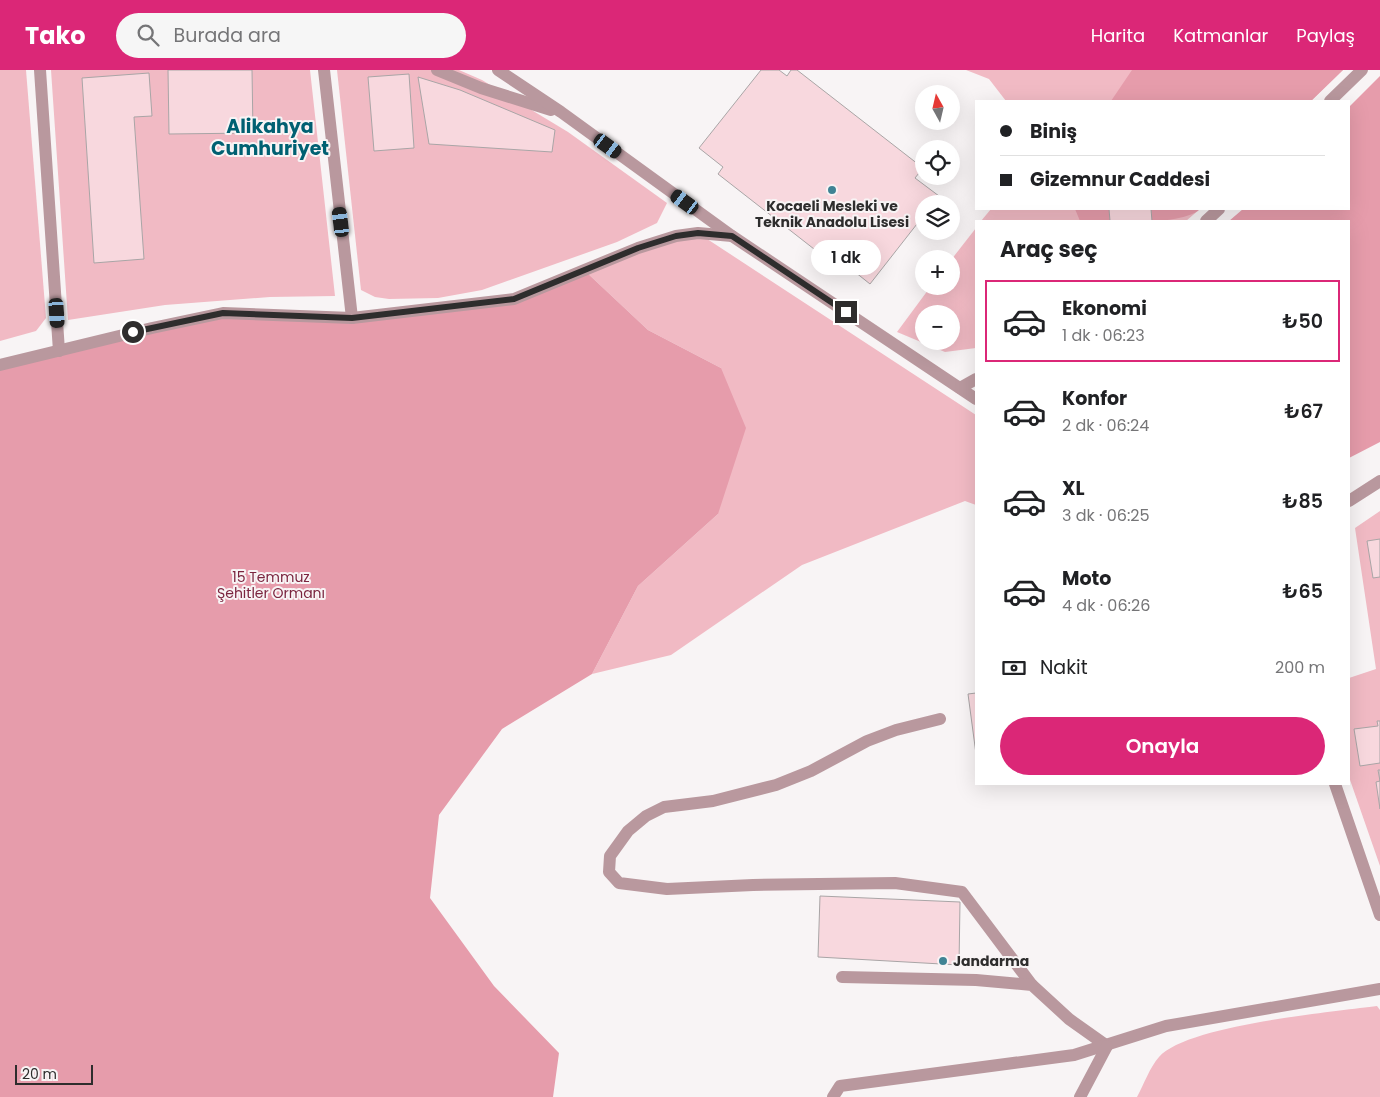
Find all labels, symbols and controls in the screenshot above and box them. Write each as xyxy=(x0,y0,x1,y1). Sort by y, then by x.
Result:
search box xyxy=(116,13,466,58)
text: Tako xyxy=(25,19,86,52)
icon: search xyxy=(134,21,162,49)
text: Burada ara xyxy=(174,22,281,49)
text: Harita xyxy=(1091,23,1145,48)
text: Katmanlar xyxy=(1173,23,1268,48)
text: Paylaş xyxy=(1296,23,1355,48)
north arrow xyxy=(915,85,960,130)
map controls xyxy=(915,85,960,350)
district label: Alikahya Cumhuriyet xyxy=(211,113,329,162)
text: Biniş xyxy=(1030,118,1077,145)
car xyxy=(591,131,624,161)
button: locate xyxy=(915,140,960,185)
text: Gizemnur Caddesi xyxy=(1030,166,1210,193)
marker: Kocaeli Mesleki ve Teknik Anadolu Lisesi xyxy=(826,184,838,196)
car xyxy=(668,187,701,217)
button: layers xyxy=(915,195,960,240)
place label: Kocaeli Mesleki ve Teknik Anadolu Lisesi xyxy=(755,196,909,232)
car xyxy=(331,206,350,238)
text: Araç seç xyxy=(1000,234,1098,265)
callout: 1 dk xyxy=(811,240,881,274)
text: 1 dk xyxy=(831,246,861,269)
button: + xyxy=(915,250,960,295)
text: Ekonomi xyxy=(1062,295,1147,322)
car xyxy=(48,298,65,328)
icon: car xyxy=(1002,299,1047,344)
route end xyxy=(835,301,857,323)
button: − xyxy=(915,305,960,350)
text: ₺50 xyxy=(1282,308,1323,335)
route start xyxy=(122,321,144,343)
text: 1 dk · 06:23 xyxy=(1062,324,1145,347)
text: Konfor xyxy=(1062,385,1127,412)
icon: car xyxy=(1002,389,1047,434)
text: ₺67 xyxy=(1284,398,1323,425)
text: 2 dk · 06:24 xyxy=(1062,414,1149,437)
text: XL xyxy=(1062,475,1085,502)
icon: car xyxy=(1002,479,1047,524)
text: ₺85 xyxy=(1283,488,1323,515)
text: 3 dk · 06:25 xyxy=(1062,504,1150,527)
text: Moto xyxy=(1062,565,1111,592)
park label: 15 Temmuz Şehitler Ormanı xyxy=(217,567,325,603)
icon: car xyxy=(1002,569,1047,614)
text: ₺65 xyxy=(1283,578,1323,605)
text: 4 dk · 06:26 xyxy=(1062,594,1150,617)
icon: cash xyxy=(1000,654,1028,682)
text: Nakit xyxy=(1040,654,1088,681)
text: 200 m xyxy=(1275,656,1325,679)
button: Onayla xyxy=(1000,717,1325,775)
place label: Jandarma xyxy=(953,951,1029,971)
marker: Jandarma xyxy=(937,955,949,967)
scale bar xyxy=(15,1062,92,1085)
text: 20 m xyxy=(22,1064,57,1084)

